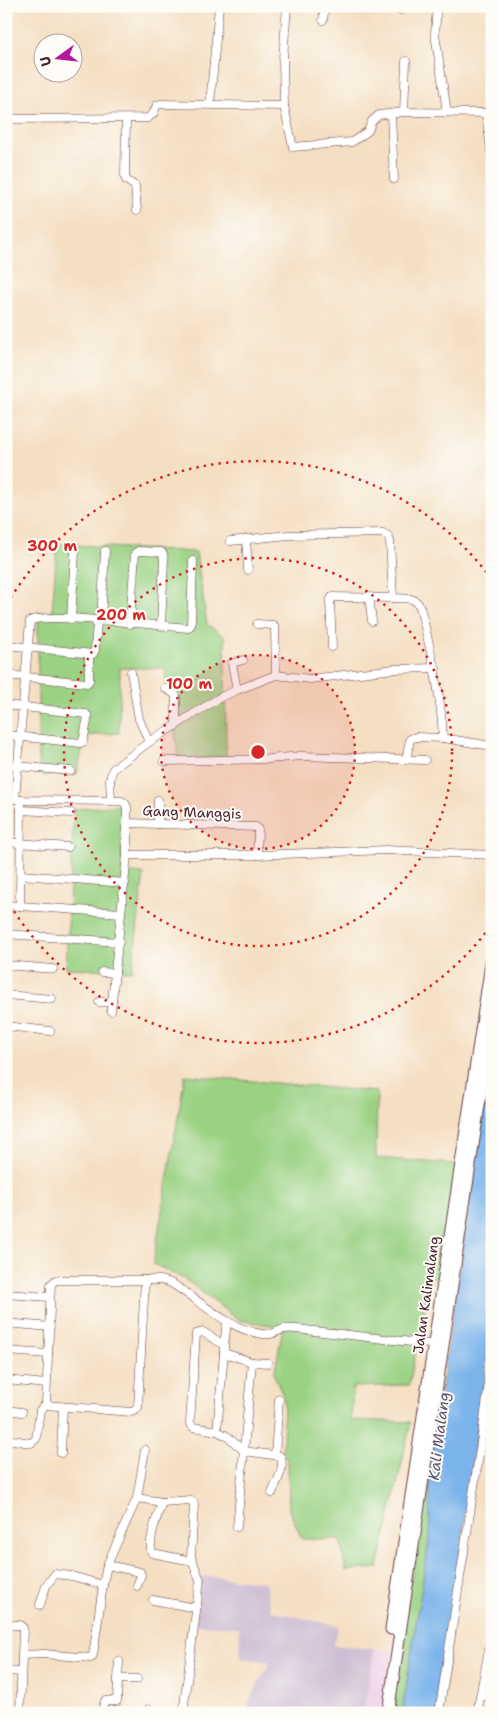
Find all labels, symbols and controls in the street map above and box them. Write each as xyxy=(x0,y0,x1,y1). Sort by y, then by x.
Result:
north arrow xyxy=(32,32,82,82)
text: U xyxy=(36,54,55,68)
text: 300 m xyxy=(27,536,77,556)
text: 200 m xyxy=(96,605,146,625)
text: 100 m xyxy=(166,674,212,694)
centre of rings xyxy=(249,743,267,761)
street label: Gang Manggis xyxy=(142,801,242,823)
street label: Jalan Kalimalang xyxy=(409,1235,443,1355)
water label: Kali Malang xyxy=(424,1391,454,1481)

